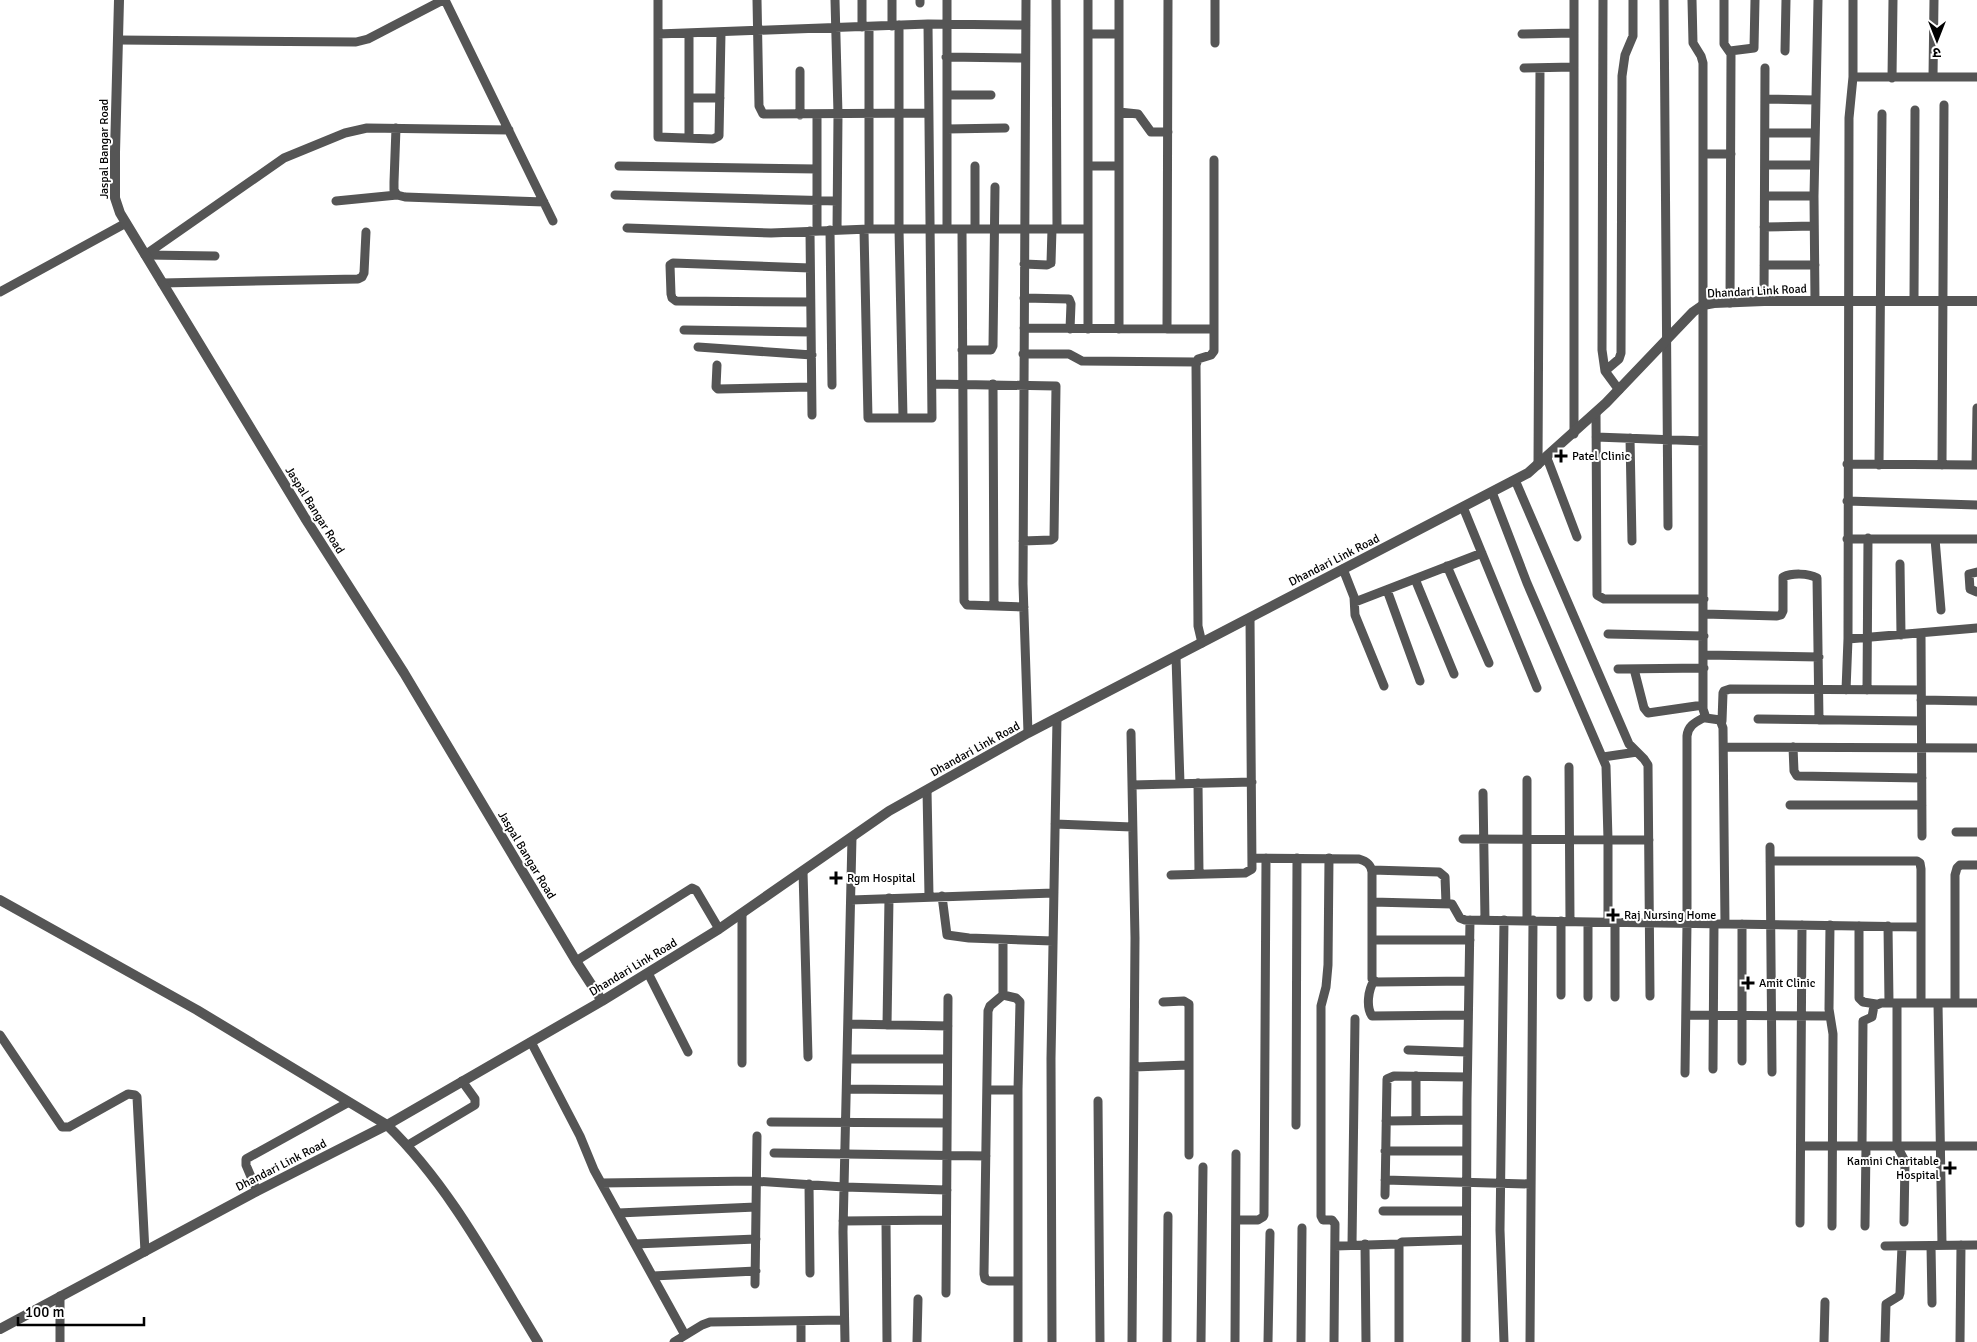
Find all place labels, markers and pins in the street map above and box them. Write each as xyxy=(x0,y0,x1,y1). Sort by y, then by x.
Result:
marker: Patel Clinic xyxy=(1554,449,1568,463)
place label: Patel Clinic xyxy=(1572,449,1631,464)
marker: Rgm Hospital xyxy=(829,871,843,885)
place label: Rgm Hospital xyxy=(847,871,916,886)
marker: Raj Nursing Home xyxy=(1606,908,1620,922)
place label: Raj Nursing Home xyxy=(1624,908,1716,923)
marker: Amit Clinic xyxy=(1741,976,1755,990)
place label: Amit Clinic xyxy=(1759,976,1816,991)
place label: Kamini Charitable Hospital xyxy=(1847,1154,1939,1183)
marker: Kamini Charitable Hospital xyxy=(1943,1161,1957,1175)

